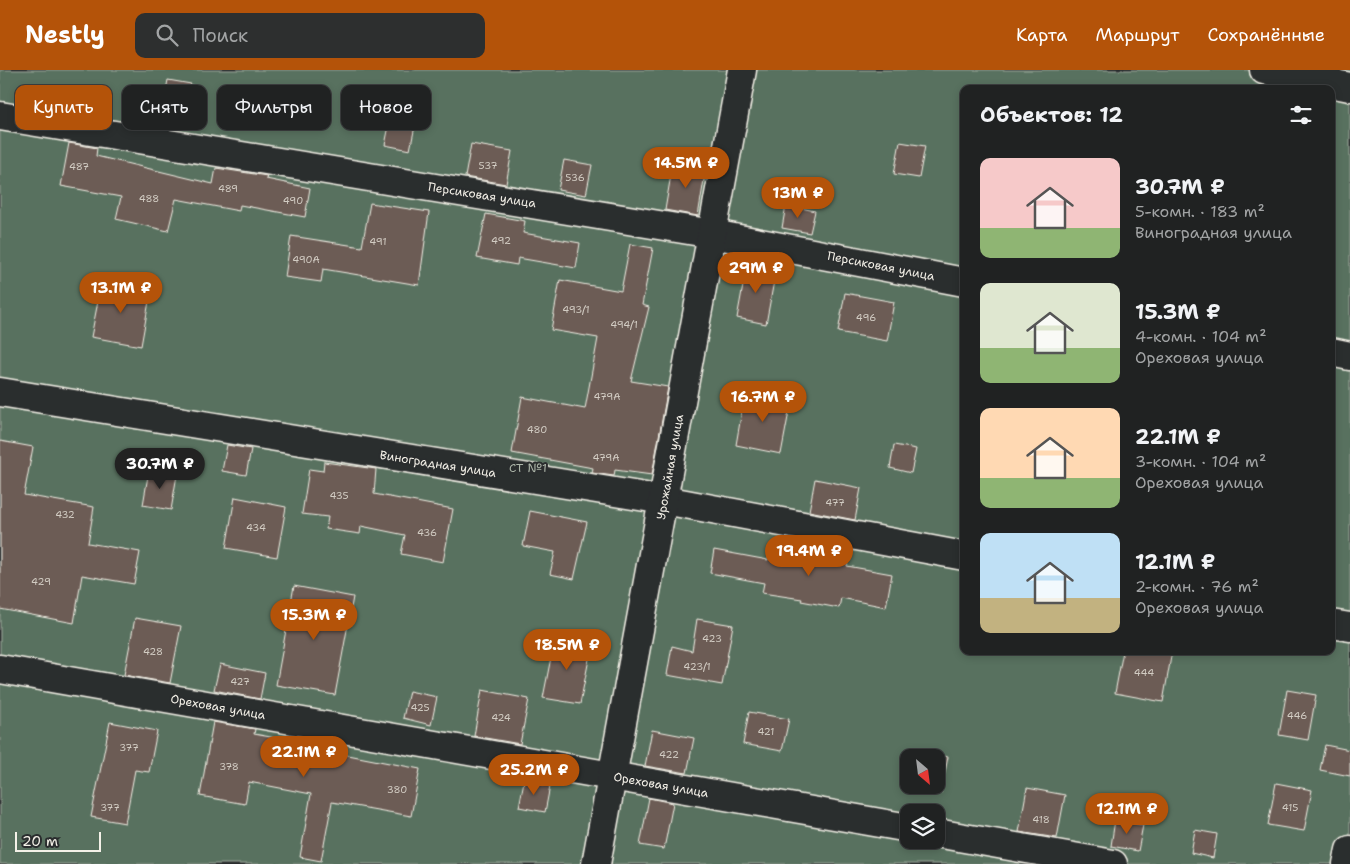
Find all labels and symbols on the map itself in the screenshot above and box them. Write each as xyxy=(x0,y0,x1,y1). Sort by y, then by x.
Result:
pin: 14.5M ₽ xyxy=(640,146,732,189)
house number: 537 xyxy=(479,159,497,172)
house number: 487 xyxy=(69,160,89,173)
house number: 536 xyxy=(565,171,585,184)
pin: 13M ₽ xyxy=(763,176,833,219)
street label: Персиковая улица xyxy=(427,179,538,212)
house number: 489 xyxy=(218,182,238,195)
house number: 488 xyxy=(139,192,159,205)
house number: 490 xyxy=(283,194,303,207)
house number: 492 xyxy=(491,234,511,247)
house number: 491 xyxy=(369,235,387,248)
street label: Персиковая улица xyxy=(826,248,937,284)
pin: 29M ₽ xyxy=(721,252,791,294)
house number: 490А xyxy=(292,253,320,266)
pin: 13.1M ₽ xyxy=(75,272,167,314)
house number: 493/1 xyxy=(562,303,590,316)
house number: 496 xyxy=(856,311,876,324)
house number: 494/1 xyxy=(610,318,638,331)
pin: 16.7M ₽ xyxy=(717,380,809,423)
house number: 479А xyxy=(593,390,621,403)
street label: Урожайная улица xyxy=(653,413,687,521)
house number: 480 xyxy=(527,423,547,436)
street label: Виноградная улица xyxy=(379,447,498,481)
pin: 30.7M ₽ xyxy=(114,448,206,490)
house number: 479А xyxy=(592,451,620,464)
park label: СТ №1 xyxy=(509,460,547,476)
house number: 435 xyxy=(329,489,349,502)
house number: 477 xyxy=(825,496,845,509)
house number: 432 xyxy=(55,508,75,521)
house number: 434 xyxy=(246,521,266,534)
house number: 436 xyxy=(417,526,437,539)
pin: 19.4M ₽ xyxy=(763,534,855,577)
house number: 429 xyxy=(31,575,51,588)
pin: 15.3M ₽ xyxy=(268,598,360,641)
pin: 18.5M ₽ xyxy=(521,628,613,671)
house number: 423 xyxy=(702,632,722,645)
house number: 428 xyxy=(143,645,163,658)
house number: 423/1 xyxy=(683,660,711,673)
house number: 444 xyxy=(1134,666,1154,679)
house number: 427 xyxy=(230,675,250,688)
street label: Ореховая улица xyxy=(169,691,267,723)
house number: 425 xyxy=(410,701,430,714)
house number: 446 xyxy=(1287,709,1307,722)
house number: 424 xyxy=(491,711,511,724)
house number: 421 xyxy=(758,725,774,738)
pin: 22.1M ₽ xyxy=(258,736,350,778)
house number: 377 xyxy=(119,741,139,754)
house number: 422 xyxy=(659,748,679,761)
north arrow xyxy=(900,749,945,794)
pin: 25.2M ₽ xyxy=(488,754,580,796)
house number: 378 xyxy=(219,760,239,773)
street label: Ореховая улица xyxy=(612,769,710,801)
house number: 380 xyxy=(387,783,407,796)
pin: 12.1M ₽ xyxy=(1081,792,1173,835)
house number: 377 xyxy=(100,801,120,814)
house number: 415 xyxy=(1282,801,1298,814)
house number: 418 xyxy=(1032,813,1050,826)
scale bar xyxy=(15,829,101,852)

